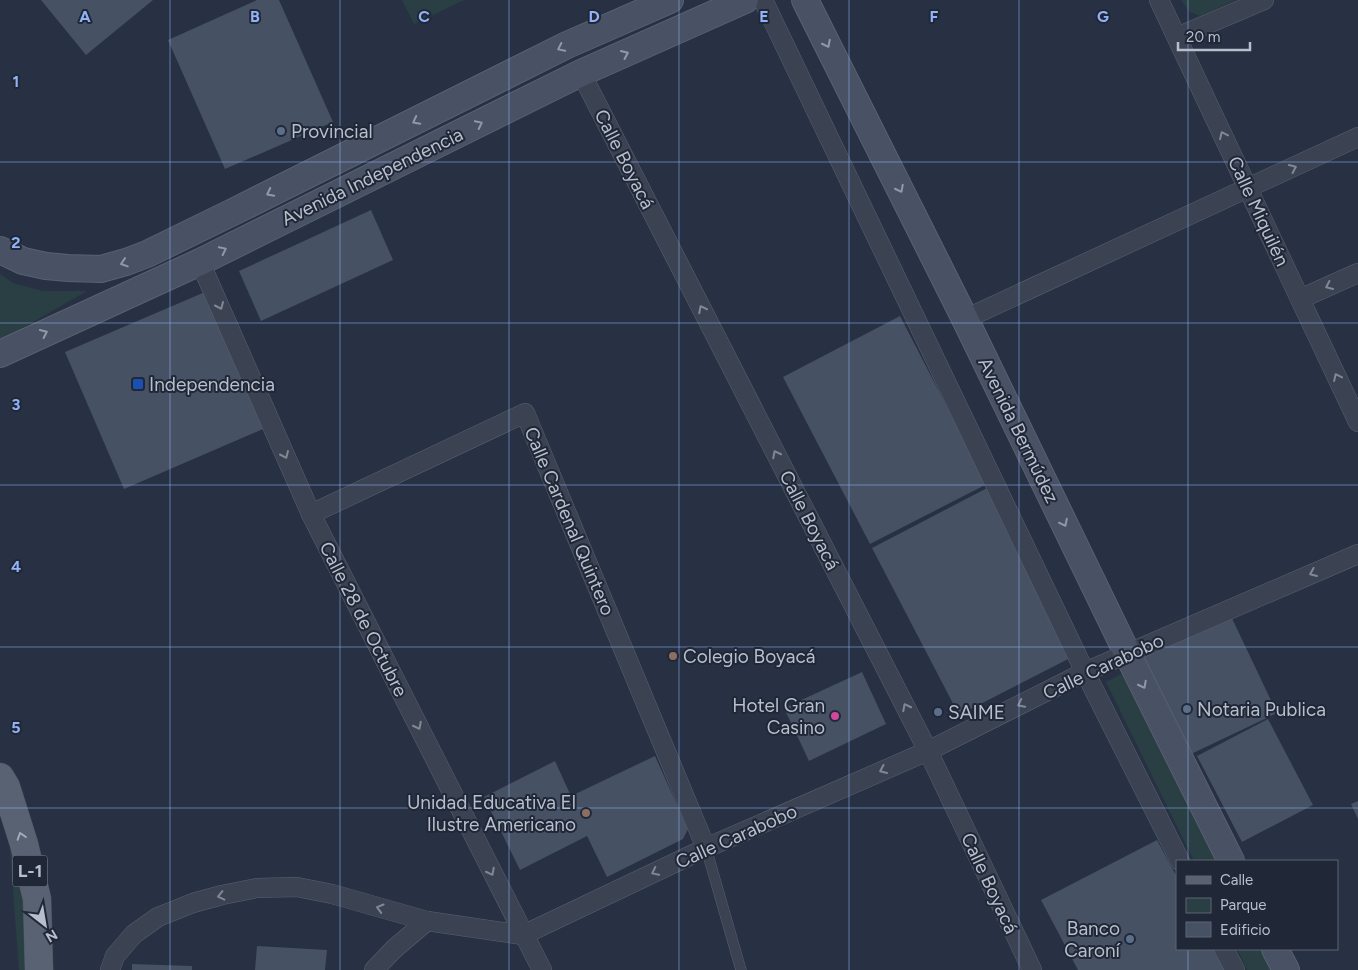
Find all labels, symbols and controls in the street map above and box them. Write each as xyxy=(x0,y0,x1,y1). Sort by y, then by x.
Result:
text: A xyxy=(79,7,91,26)
text: B xyxy=(250,7,260,26)
text: C xyxy=(418,7,430,26)
text: D xyxy=(588,7,600,26)
text: E xyxy=(759,7,769,26)
text: F xyxy=(930,7,939,26)
text: G xyxy=(1097,7,1109,26)
scale bar xyxy=(1178,20,1250,52)
text: 20 m xyxy=(1186,28,1220,46)
one-way arrow xyxy=(821,38,831,47)
one-way arrow xyxy=(557,42,566,52)
one-way arrow xyxy=(620,49,629,60)
text: 1 xyxy=(13,72,19,91)
street label: Calle Boyacá xyxy=(590,106,659,213)
one-way arrow xyxy=(412,114,421,125)
place label: Provincial xyxy=(291,120,373,143)
one-way arrow xyxy=(474,120,483,130)
street label: Avenida Independencia xyxy=(278,122,467,230)
marker: Provincial xyxy=(275,125,287,137)
one-way arrow xyxy=(1220,132,1230,141)
street label: Calle Miquilén xyxy=(1223,153,1294,270)
one-way arrow xyxy=(1288,164,1297,174)
one-way arrow xyxy=(894,184,904,193)
one-way arrow xyxy=(267,187,276,197)
text: 2 xyxy=(11,233,21,252)
one-way arrow xyxy=(218,246,227,256)
one-way arrow xyxy=(120,257,128,267)
one-way arrow xyxy=(1325,280,1334,290)
one-way arrow xyxy=(213,301,224,310)
one-way arrow xyxy=(698,305,708,314)
one-way arrow xyxy=(39,329,48,340)
street label: Avenida Bermúdez xyxy=(973,354,1064,507)
place label: Independencia xyxy=(149,373,275,396)
one-way arrow xyxy=(1334,374,1344,383)
marker: Independencia xyxy=(131,377,145,391)
text: 3 xyxy=(12,395,21,414)
street label: Calle Cardenal Quintero xyxy=(519,423,620,619)
one-way arrow xyxy=(279,450,290,459)
one-way arrow xyxy=(772,450,782,459)
street label: Calle Boyacá xyxy=(775,467,844,574)
one-way arrow xyxy=(1058,518,1068,527)
street label: Calle 28 de Octubre xyxy=(315,538,413,701)
text: 4 xyxy=(11,557,21,576)
one-way arrow xyxy=(1309,567,1318,578)
street label: Calle Carabobo xyxy=(1039,628,1167,704)
place label: Colegio Boyacá xyxy=(683,645,815,668)
marker: Colegio Boyacá xyxy=(667,650,679,662)
one-way arrow xyxy=(1137,680,1147,689)
place label: Hotel Gran Casino xyxy=(732,694,825,739)
one-way arrow xyxy=(1017,698,1026,708)
place label: Notaria Publica xyxy=(1197,698,1326,721)
place label: SAIME xyxy=(948,701,1005,724)
marker: Notaria Publica xyxy=(1181,703,1193,715)
one-way arrow xyxy=(902,704,912,713)
marker: SAIME xyxy=(932,706,944,718)
marker: Hotel Gran Casino xyxy=(829,710,841,722)
text: 5 xyxy=(11,718,21,737)
one-way arrow xyxy=(412,721,422,730)
one-way arrow xyxy=(879,764,888,775)
place label: Unidad Educativa El Ilustre Americano xyxy=(407,791,576,836)
street label: Calle Carabobo xyxy=(672,799,801,874)
marker: Unidad Educativa El Ilustre Americano xyxy=(580,807,592,819)
street label: Calle Boyacá xyxy=(956,829,1023,937)
one-way arrow xyxy=(17,832,27,840)
road number: L-1 xyxy=(12,856,48,886)
legend xyxy=(1176,860,1338,950)
one-way arrow xyxy=(485,866,495,875)
one-way arrow xyxy=(651,866,660,877)
text: Calle xyxy=(1220,871,1253,889)
one-way arrow xyxy=(216,890,225,900)
text: Parque xyxy=(1220,896,1267,914)
north arrow xyxy=(20,900,70,950)
one-way arrow xyxy=(376,903,384,913)
place label: Banco Caroní xyxy=(1064,917,1122,962)
text: Edificio xyxy=(1220,921,1271,939)
text: N xyxy=(42,926,60,946)
marker: Banco Caroní xyxy=(1124,933,1136,945)

